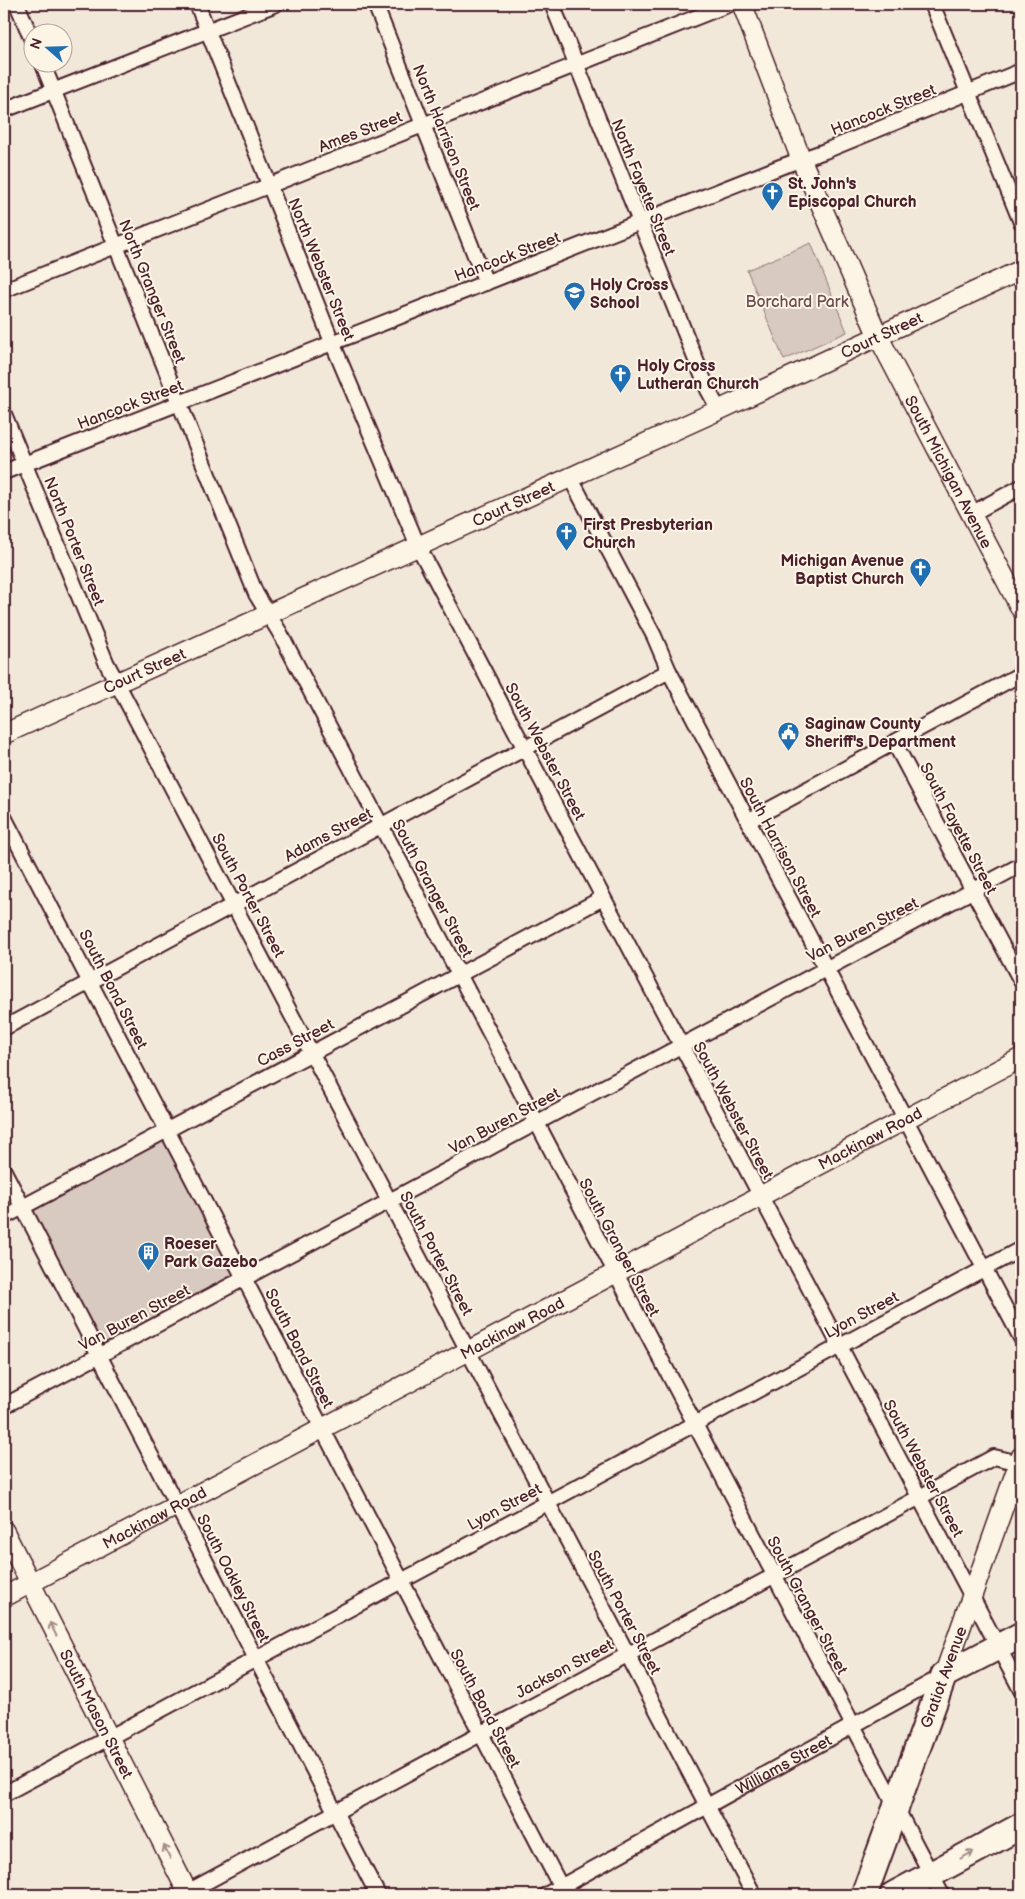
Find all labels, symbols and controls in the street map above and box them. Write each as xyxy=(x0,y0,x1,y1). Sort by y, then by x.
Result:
north arrow xyxy=(22,22,72,72)
text: N xyxy=(26,36,46,52)
street label: North Harrison Street xyxy=(408,62,484,213)
street label: Hancock Street xyxy=(828,81,939,140)
street label: Ames Street xyxy=(316,108,405,157)
street label: North Fayette Street xyxy=(606,116,679,259)
place label: St. John's Episcopal Church xyxy=(788,175,916,212)
church icon: St. John's Episcopal Church xyxy=(760,180,784,211)
street label: North Webster Street xyxy=(283,195,358,344)
street label: North Granger Street xyxy=(114,217,189,366)
street label: Hancock Street xyxy=(452,228,563,286)
place label: Holy Cross School xyxy=(590,276,668,313)
school or university icon: Holy Cross School xyxy=(562,281,586,312)
park label: Borchard Park xyxy=(746,293,849,312)
street label: Court Street xyxy=(838,309,926,363)
place label: Holy Cross Lutheran Church xyxy=(637,357,759,394)
church icon: Holy Cross Lutheran Church xyxy=(609,362,633,393)
street label: Hancock Street xyxy=(75,376,186,434)
street label: South Michigan Avenue xyxy=(900,393,996,552)
street label: North Porter Street xyxy=(39,474,108,609)
street label: Court Street xyxy=(470,478,558,531)
place label: First Presbyterian Church xyxy=(583,516,713,553)
church icon: First Presbyterian Church xyxy=(555,521,579,552)
place label: Michigan Avenue Baptist Church xyxy=(781,552,904,589)
church icon: Michigan Avenue Baptist Church xyxy=(908,557,932,588)
street label: Court Street xyxy=(101,645,189,699)
street label: South Webster Street xyxy=(500,680,589,824)
place label: Saginaw County Sheriff's Department xyxy=(805,715,956,752)
public building icon: Saginaw County Sheriff's Department xyxy=(777,720,801,751)
street label: South Fayette Street xyxy=(915,760,1000,898)
street label: South Harrison Street xyxy=(735,775,825,921)
street label: Adams Street xyxy=(282,804,376,866)
street label: South Granger Street xyxy=(387,816,476,961)
street label: South Porter Street xyxy=(207,830,288,961)
street label: Van Buren Street xyxy=(804,894,922,967)
street label: South Bond Street xyxy=(74,927,151,1053)
street label: Cass Street xyxy=(254,1015,337,1071)
street label: South Webster Street xyxy=(688,1039,777,1183)
street label: Van Buren Street xyxy=(446,1084,563,1159)
street label: Mackinaw Road xyxy=(815,1104,926,1175)
street label: South Granger Street xyxy=(574,1175,663,1320)
street label: South Porter Street xyxy=(395,1188,476,1319)
place label: Roeser Park Gazebo xyxy=(164,1235,258,1272)
building icon: Roeser Park Gazebo xyxy=(136,1240,160,1271)
street label: Van Buren Street xyxy=(76,1281,193,1356)
street label: South Bond Street xyxy=(260,1286,337,1412)
street label: Lyon Street xyxy=(821,1288,902,1343)
street label: Mackinaw Road xyxy=(458,1294,568,1364)
street label: South Webster Street xyxy=(878,1397,967,1541)
street label: Lyon Street xyxy=(464,1480,545,1535)
street label: Mackinaw Road xyxy=(100,1483,210,1554)
street label: South Oakley Street xyxy=(192,1511,273,1646)
street label: South Granger Street xyxy=(762,1533,851,1678)
street label: South Porter Street xyxy=(583,1547,664,1678)
one-way arrow xyxy=(48,1622,57,1637)
street label: Gratiot Avenue xyxy=(917,1624,972,1731)
street label: Jackson Street xyxy=(513,1636,617,1703)
street label: South Bond Street xyxy=(445,1646,524,1771)
street label: South Mason Street xyxy=(55,1647,136,1782)
street label: Williams Street xyxy=(733,1731,835,1799)
one-way arrow xyxy=(162,1845,171,1860)
one-way arrow xyxy=(959,1850,974,1859)

